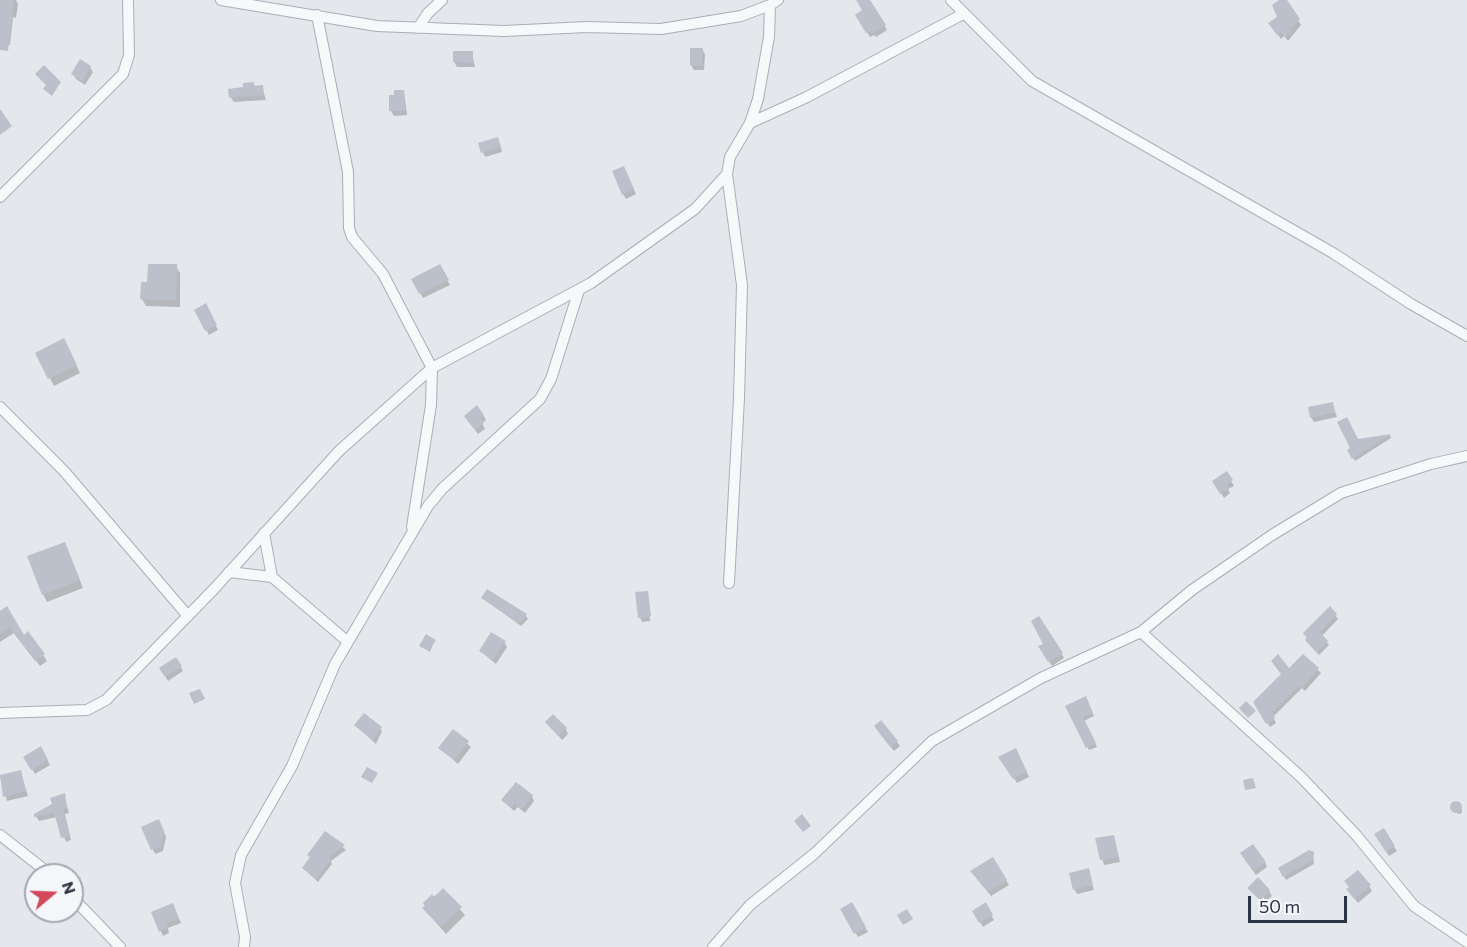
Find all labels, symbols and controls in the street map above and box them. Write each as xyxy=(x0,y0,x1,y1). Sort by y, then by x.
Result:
north arrow xyxy=(24,863,84,923)
text: N xyxy=(59,879,81,896)
scale bar xyxy=(1251,884,1350,922)
text: 50 m xyxy=(1259,895,1300,917)

